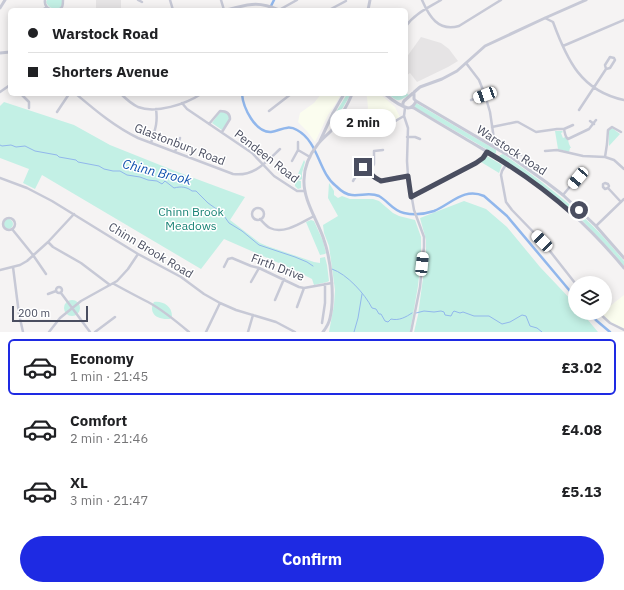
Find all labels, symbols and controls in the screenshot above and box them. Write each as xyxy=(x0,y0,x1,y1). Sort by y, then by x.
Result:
text: Warstock Road xyxy=(52,24,158,43)
text: Shorters Avenue xyxy=(52,62,169,81)
car xyxy=(472,85,498,105)
callout: 2 min xyxy=(330,109,396,137)
text: 2 min xyxy=(346,114,380,131)
street label: Glastonbury Road xyxy=(132,120,228,168)
street label: Warstock Road xyxy=(474,122,550,178)
street label: Pendeen Road xyxy=(232,126,302,186)
water label: Chinn Brook xyxy=(121,155,193,189)
route end xyxy=(354,158,372,176)
car xyxy=(566,165,590,191)
route start xyxy=(570,201,588,219)
park label: Chinn Brook Meadows xyxy=(158,204,225,233)
street label: Chinn Brook Road xyxy=(106,219,196,281)
car xyxy=(529,228,555,254)
street label: Firth Drive xyxy=(249,250,307,284)
car xyxy=(415,251,429,277)
map controls xyxy=(568,276,612,320)
button: layers xyxy=(568,276,612,320)
scale bar xyxy=(12,304,88,323)
text: 200 m xyxy=(18,306,50,320)
icon: car xyxy=(22,349,58,385)
text: Economy xyxy=(70,349,134,368)
text: £3.02 xyxy=(562,358,602,377)
text: 1 min · 21:45 xyxy=(70,368,148,385)
icon: car xyxy=(22,411,58,447)
text: Comfort xyxy=(70,411,127,430)
text: £4.08 xyxy=(562,420,602,439)
text: 2 min · 21:46 xyxy=(70,430,148,447)
icon: car xyxy=(22,473,58,509)
text: XL xyxy=(70,473,88,492)
text: £5.13 xyxy=(562,482,602,501)
text: 3 min · 21:47 xyxy=(70,492,148,509)
button: Confirm xyxy=(20,536,604,582)

